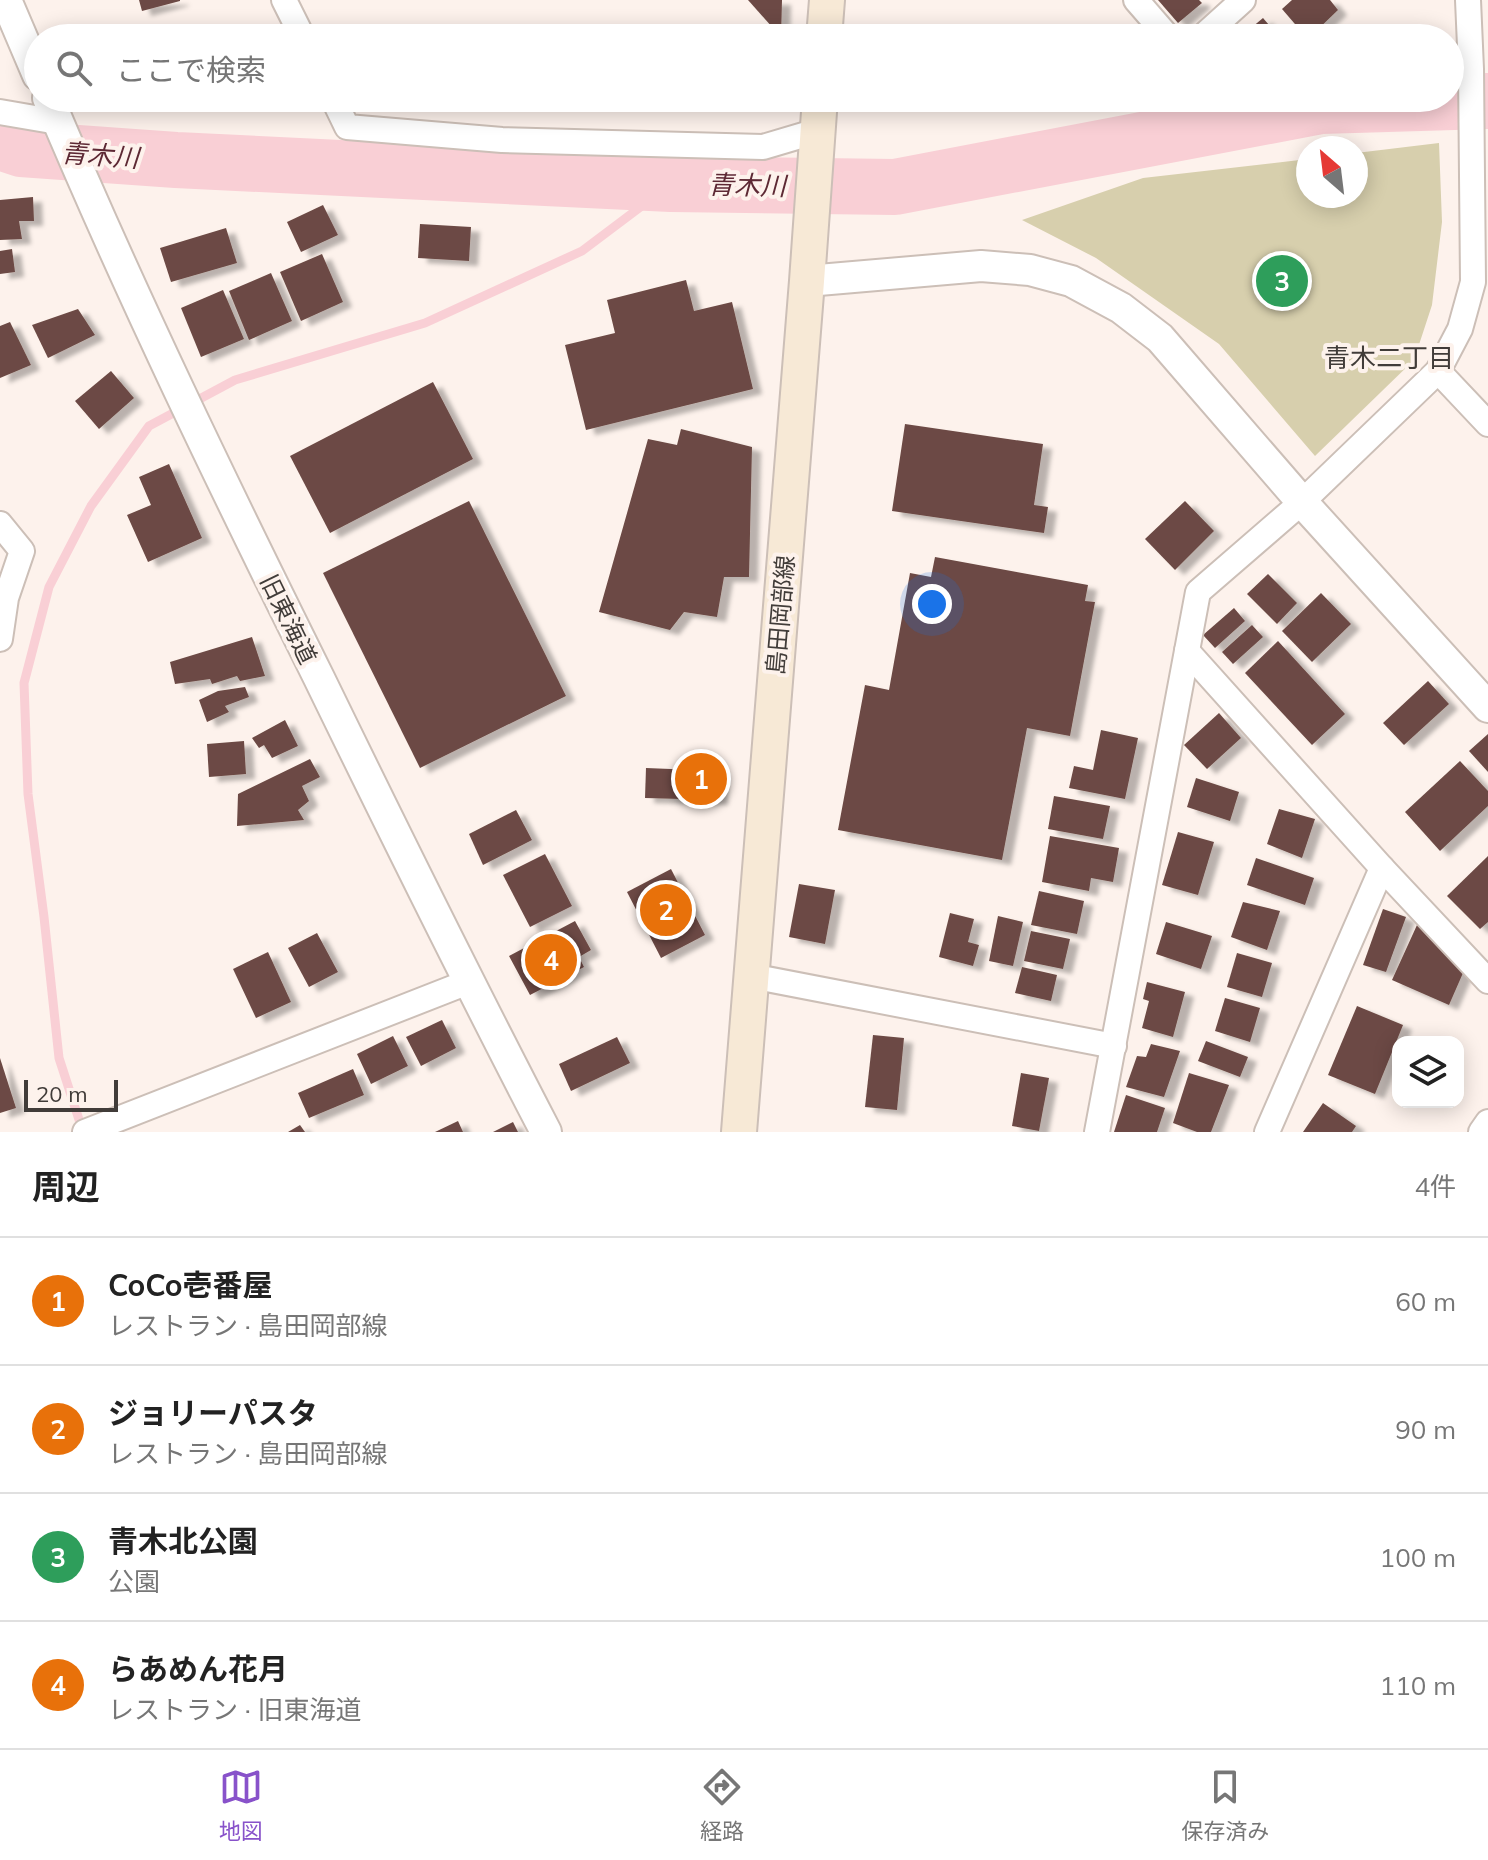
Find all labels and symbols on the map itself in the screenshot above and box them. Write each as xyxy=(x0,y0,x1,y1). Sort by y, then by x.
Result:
water label: 青木川 xyxy=(60,136,143,174)
north arrow xyxy=(1296,136,1368,208)
water label: 青木川 xyxy=(708,168,789,202)
pin: 3 xyxy=(1256,251,1308,311)
district label: 青木二丁目 xyxy=(1324,341,1454,374)
street label: 島田岡部線 xyxy=(760,554,800,676)
street label: 旧東海道 xyxy=(254,569,324,669)
your location xyxy=(912,584,952,624)
pin: 1 xyxy=(675,749,727,809)
pin: 2 xyxy=(640,880,692,940)
pin: 4 xyxy=(525,930,577,990)
scale bar xyxy=(24,1076,118,1112)

